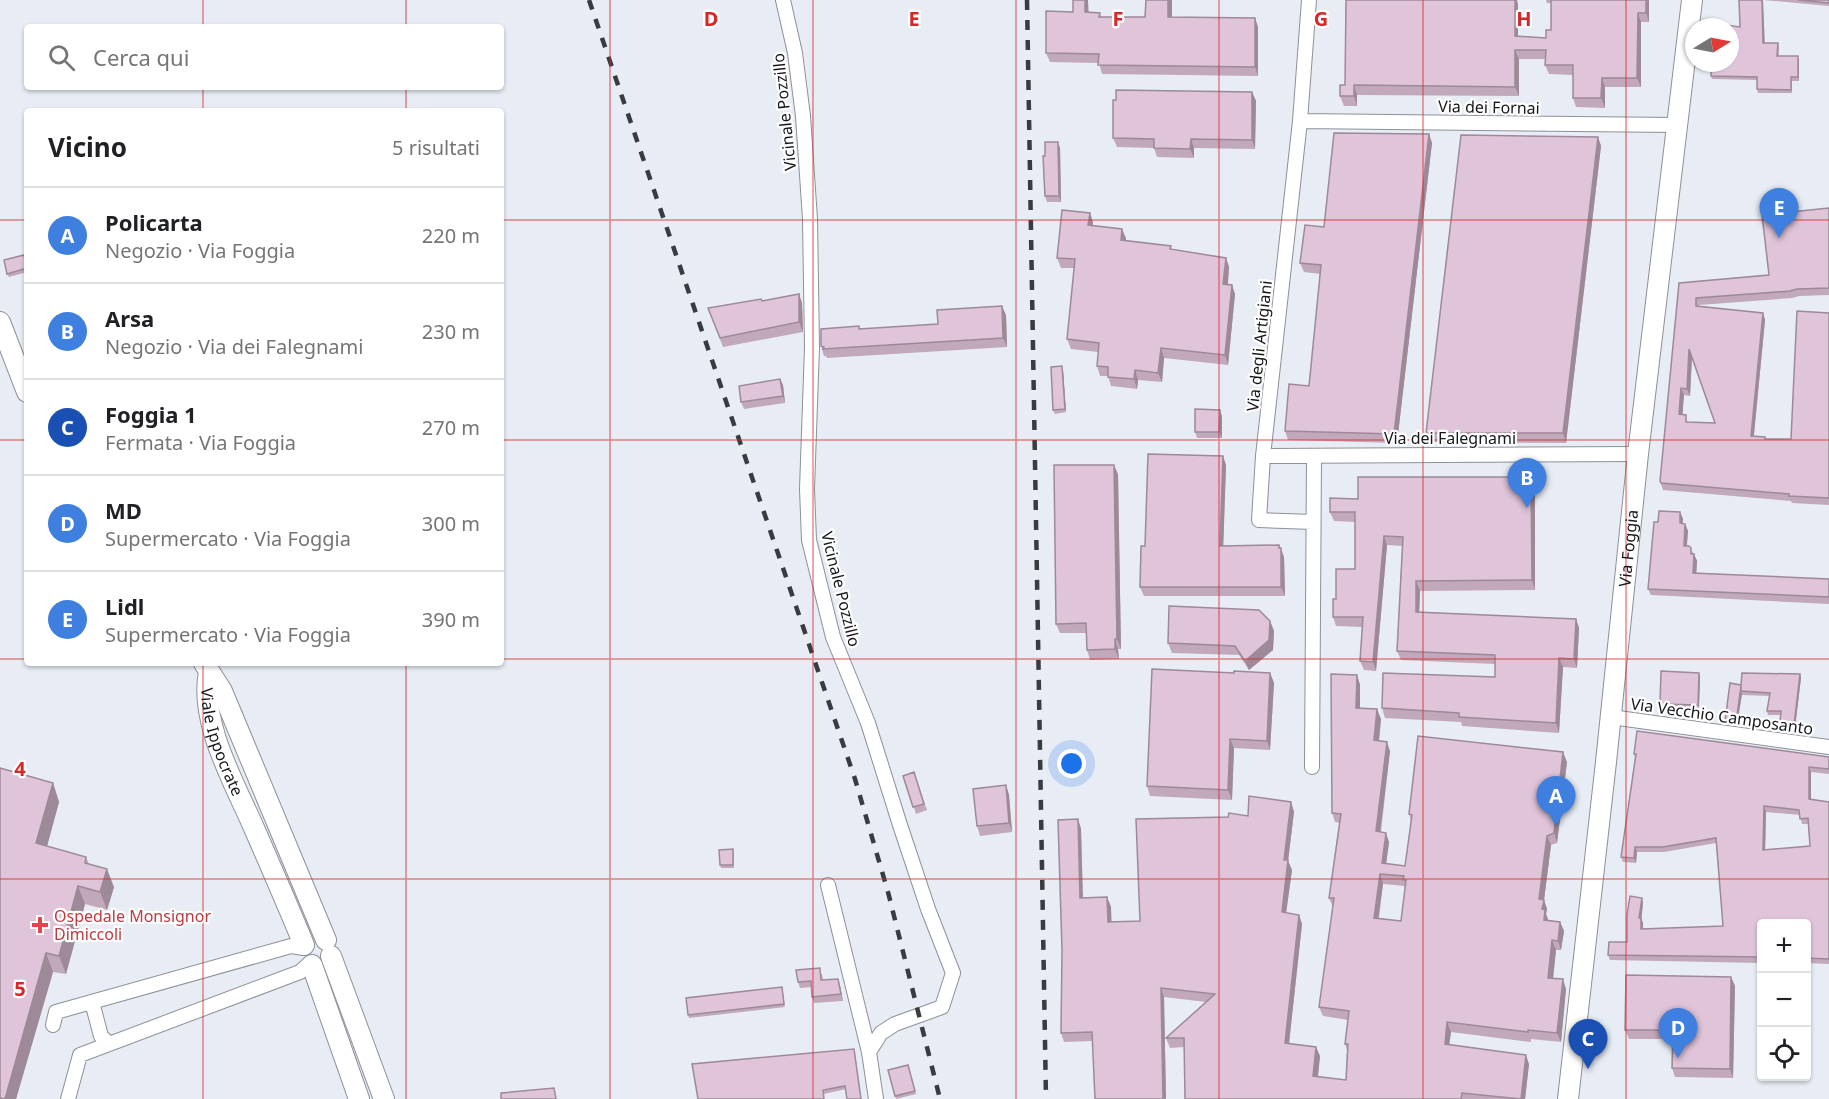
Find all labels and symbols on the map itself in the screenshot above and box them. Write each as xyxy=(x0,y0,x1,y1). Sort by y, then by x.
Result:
text: D xyxy=(704,5,718,32)
text: E xyxy=(908,5,920,32)
text: F xyxy=(1113,5,1123,32)
text: G xyxy=(1314,5,1328,32)
text: H xyxy=(1516,5,1532,32)
north arrow xyxy=(1685,18,1739,72)
street label: Vicinale Pozzillo xyxy=(767,52,801,172)
street label: Via dei Fornai xyxy=(1438,95,1540,119)
pin: E xyxy=(1760,188,1798,238)
street label: Via degli Artigiani xyxy=(1241,279,1277,413)
street label: Via dei Falegnami xyxy=(1384,427,1516,449)
pin: B xyxy=(1508,458,1546,508)
street label: Via Foggia xyxy=(1613,508,1643,588)
street label: Vicinale Pozzillo xyxy=(816,529,866,649)
street label: Viale Ippocrate xyxy=(196,687,249,799)
street label: Via Vecchio Camposanto xyxy=(1629,692,1815,740)
your location xyxy=(1057,749,1086,778)
text: 4 xyxy=(14,755,26,782)
pin: A xyxy=(1536,776,1576,826)
place label: Ospedale Monsignor Dimiccoli xyxy=(54,905,211,945)
marker: Ospedale Monsignor Dimiccoli xyxy=(31,916,49,934)
text: 5 xyxy=(14,975,26,1002)
pin: D xyxy=(1658,1008,1698,1058)
pin: C xyxy=(1568,1020,1608,1069)

